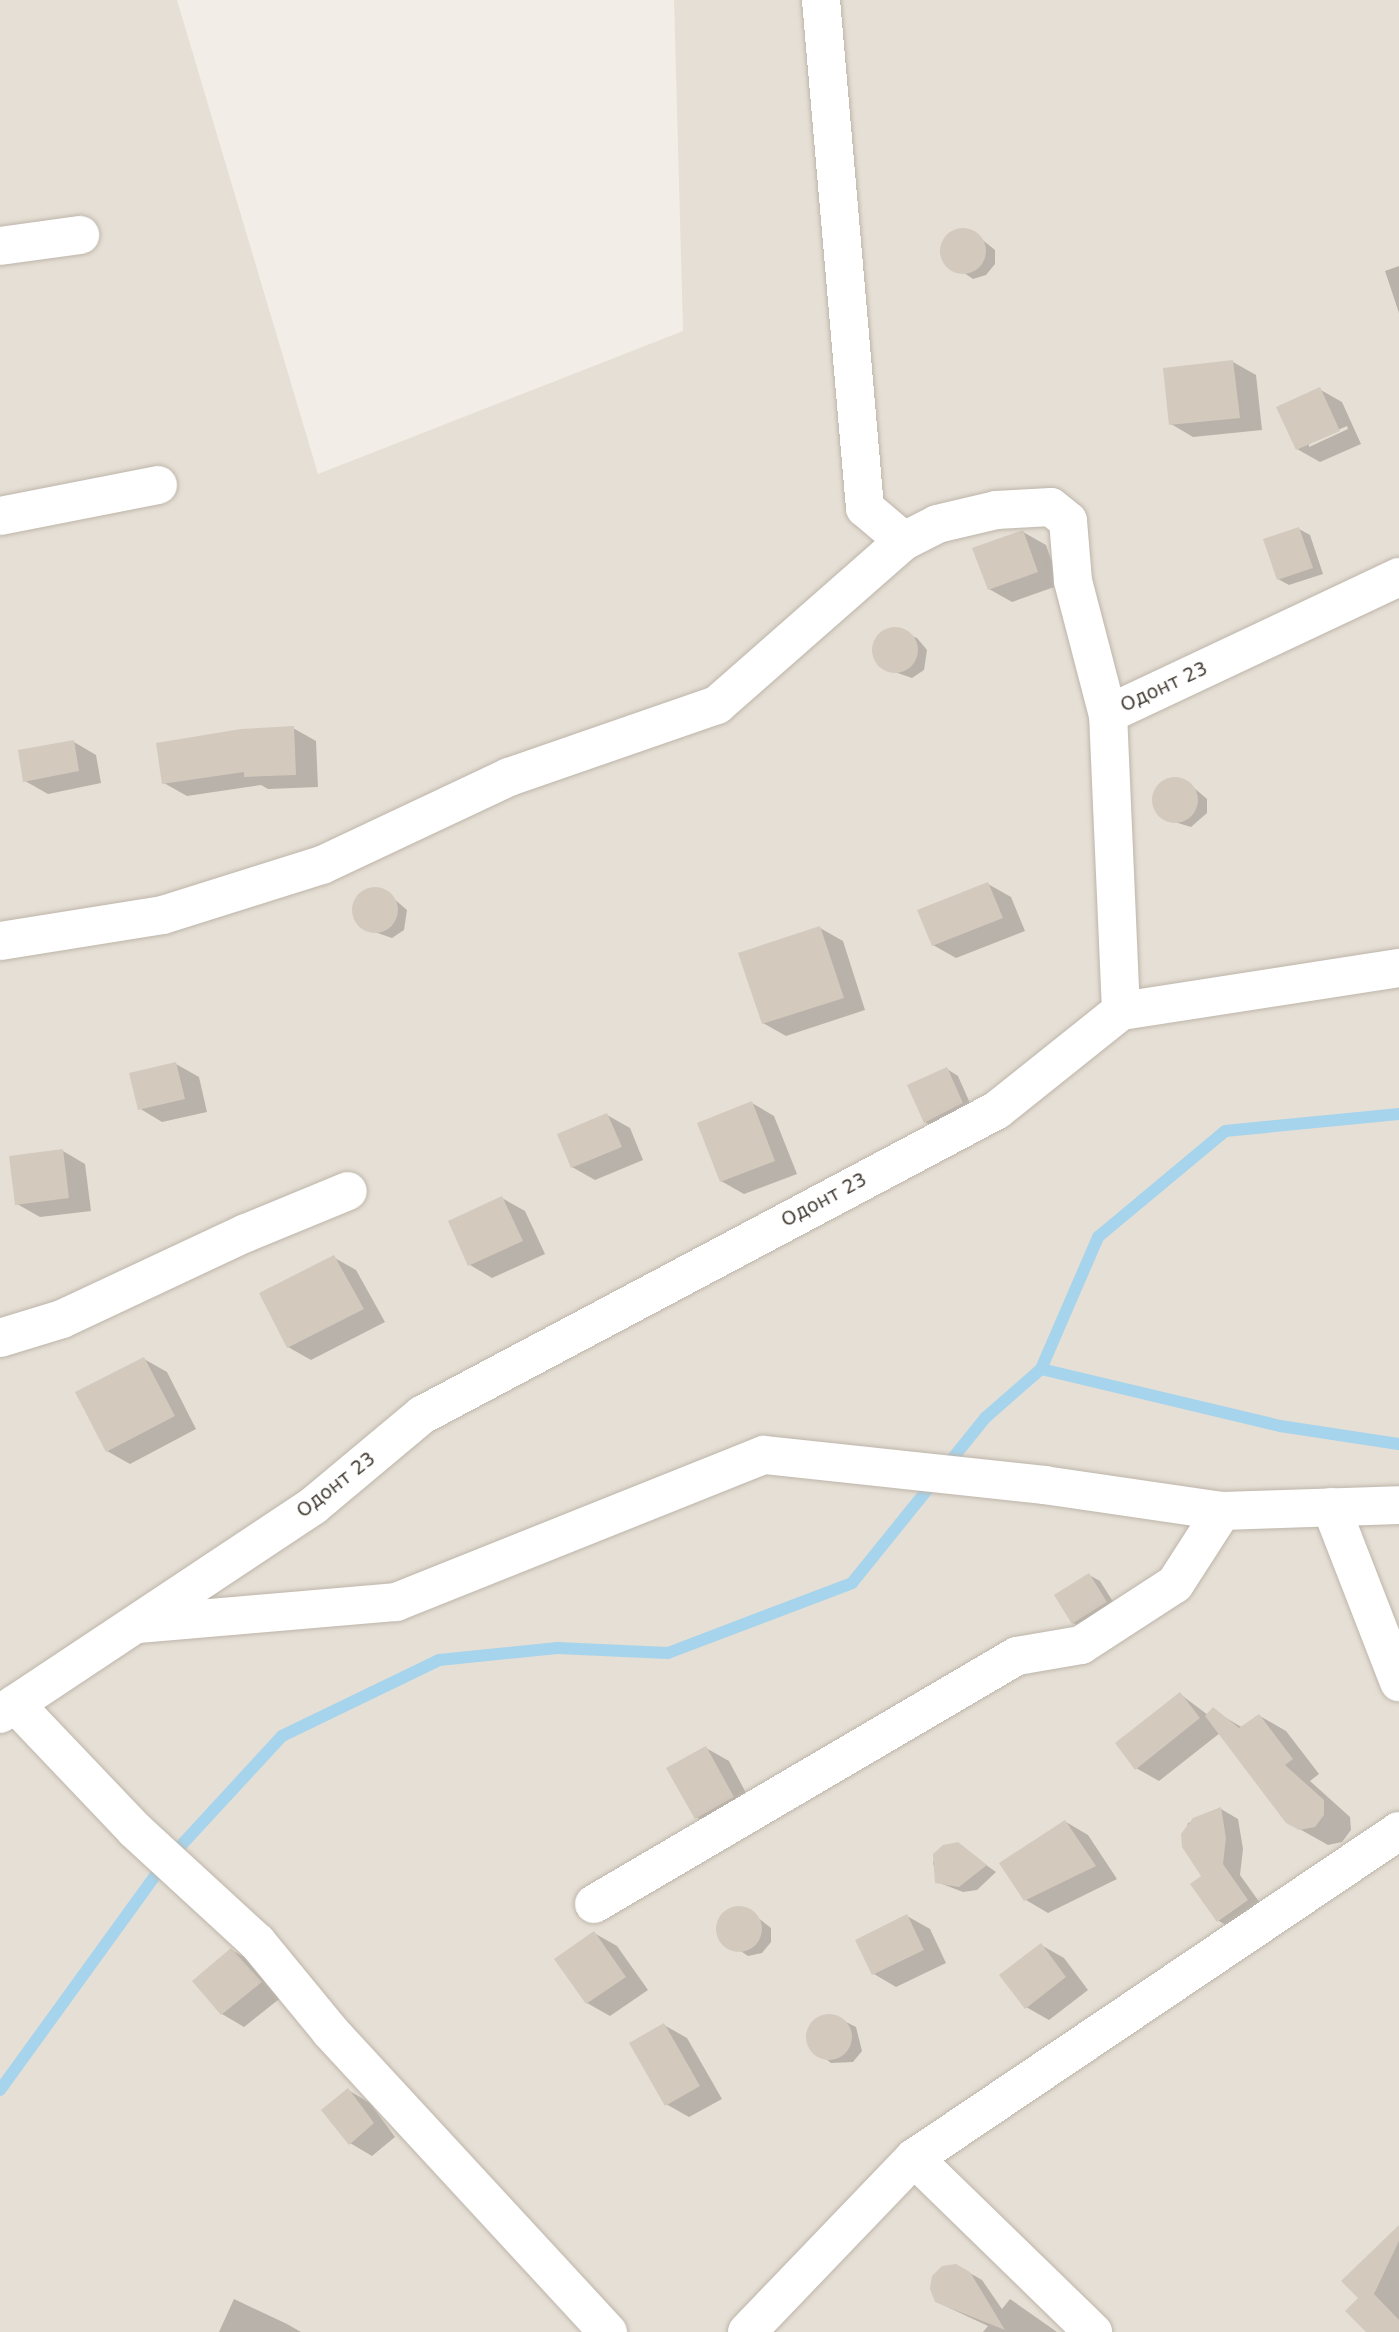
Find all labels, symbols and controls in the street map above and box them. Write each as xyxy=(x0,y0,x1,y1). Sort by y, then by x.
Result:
street label: Одонт 23 xyxy=(1117,657,1211,717)
street label: Одонт 23 xyxy=(777,1168,871,1232)
street label: Одонт 23 xyxy=(292,1447,380,1523)

